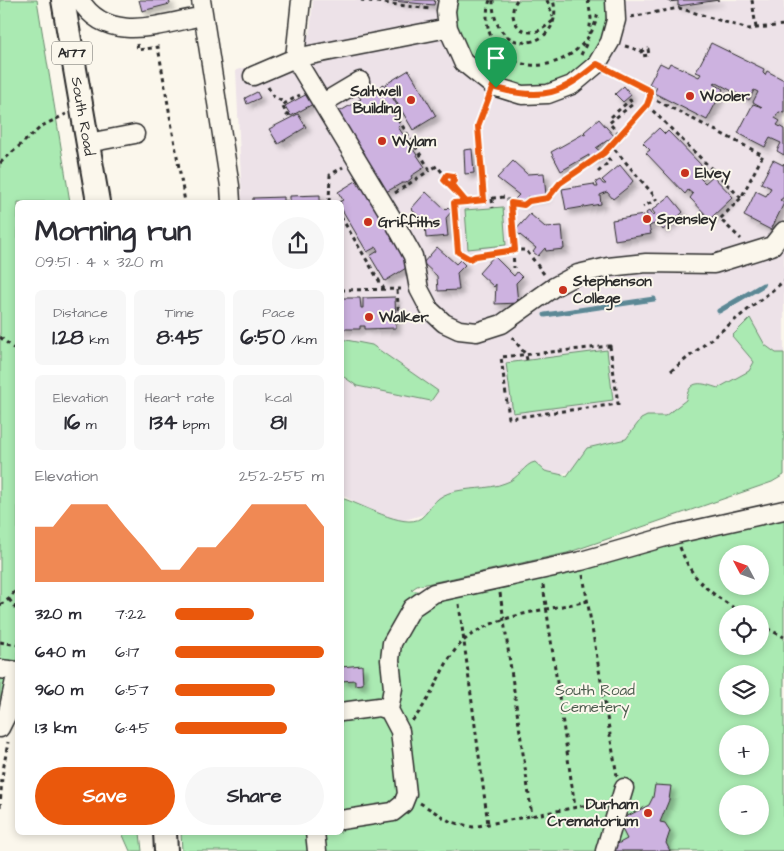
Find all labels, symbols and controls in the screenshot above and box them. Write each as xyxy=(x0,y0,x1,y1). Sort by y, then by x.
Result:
pin xyxy=(475,37,517,88)
road number: A177 xyxy=(52,42,92,64)
icon: arrive xyxy=(482,44,510,72)
street label: South Road xyxy=(66,75,100,158)
place label: Saltwell Building xyxy=(349,81,402,121)
place label: Wooler xyxy=(699,86,750,107)
marker: Wooler xyxy=(684,90,696,102)
marker: Saltwell Building xyxy=(405,94,417,106)
place label: Wylam xyxy=(391,131,436,153)
marker: Wylam xyxy=(376,135,388,147)
place label: Elvey xyxy=(695,163,731,185)
marker: Elvey xyxy=(679,167,691,179)
place label: Spensley xyxy=(656,209,718,231)
text: Morning run xyxy=(35,212,191,251)
place label: Griffiths xyxy=(378,212,441,233)
marker: Spensley xyxy=(641,213,653,225)
marker: Griffiths xyxy=(362,216,374,228)
button: share xyxy=(272,217,324,269)
text: 09:51 · 4 × 320 m xyxy=(35,251,163,273)
place label: Stephenson College xyxy=(572,271,652,311)
marker: Stephenson College xyxy=(557,284,569,296)
text: Distance xyxy=(53,303,108,323)
text: Time xyxy=(165,303,194,323)
text: Pace xyxy=(262,303,295,323)
place label: Walker xyxy=(378,307,429,328)
marker: Walker xyxy=(363,311,375,323)
text: 1.28 xyxy=(52,323,84,352)
text: 8:45 xyxy=(156,323,203,352)
text: 6:50 xyxy=(240,323,285,352)
text: km xyxy=(84,330,109,350)
text: /km xyxy=(285,330,317,350)
text: Elevation xyxy=(53,388,108,408)
text: Heart rate xyxy=(144,388,215,408)
text: kcal xyxy=(265,388,292,408)
text: 16 xyxy=(64,408,80,437)
text: 134 xyxy=(150,408,177,437)
text: 81 xyxy=(270,408,287,437)
text: m xyxy=(80,415,97,435)
text: bpm xyxy=(177,415,209,435)
text: Elevation xyxy=(35,465,98,487)
text: 252–255 m xyxy=(239,465,324,487)
north arrow xyxy=(719,545,769,595)
map controls xyxy=(719,545,769,835)
text: 320 m xyxy=(35,603,81,625)
text: 7:22 xyxy=(115,603,146,625)
button: locate xyxy=(719,605,769,655)
text: 640 m xyxy=(35,641,85,663)
text: 6:17 xyxy=(115,641,140,663)
button: layers xyxy=(719,665,769,715)
text: 960 m xyxy=(35,679,83,701)
text: 6:57 xyxy=(115,679,149,701)
park label: South Road Cemetery xyxy=(555,680,635,719)
text: 1.3 km xyxy=(35,717,76,739)
text: 6:45 xyxy=(115,717,150,739)
button: + xyxy=(719,725,769,775)
button: Save xyxy=(35,767,175,825)
button: Share xyxy=(185,767,324,825)
button: − xyxy=(719,785,769,835)
place label: Durham Crematorium xyxy=(547,794,638,832)
marker: Durham Crematorium xyxy=(642,807,654,819)

